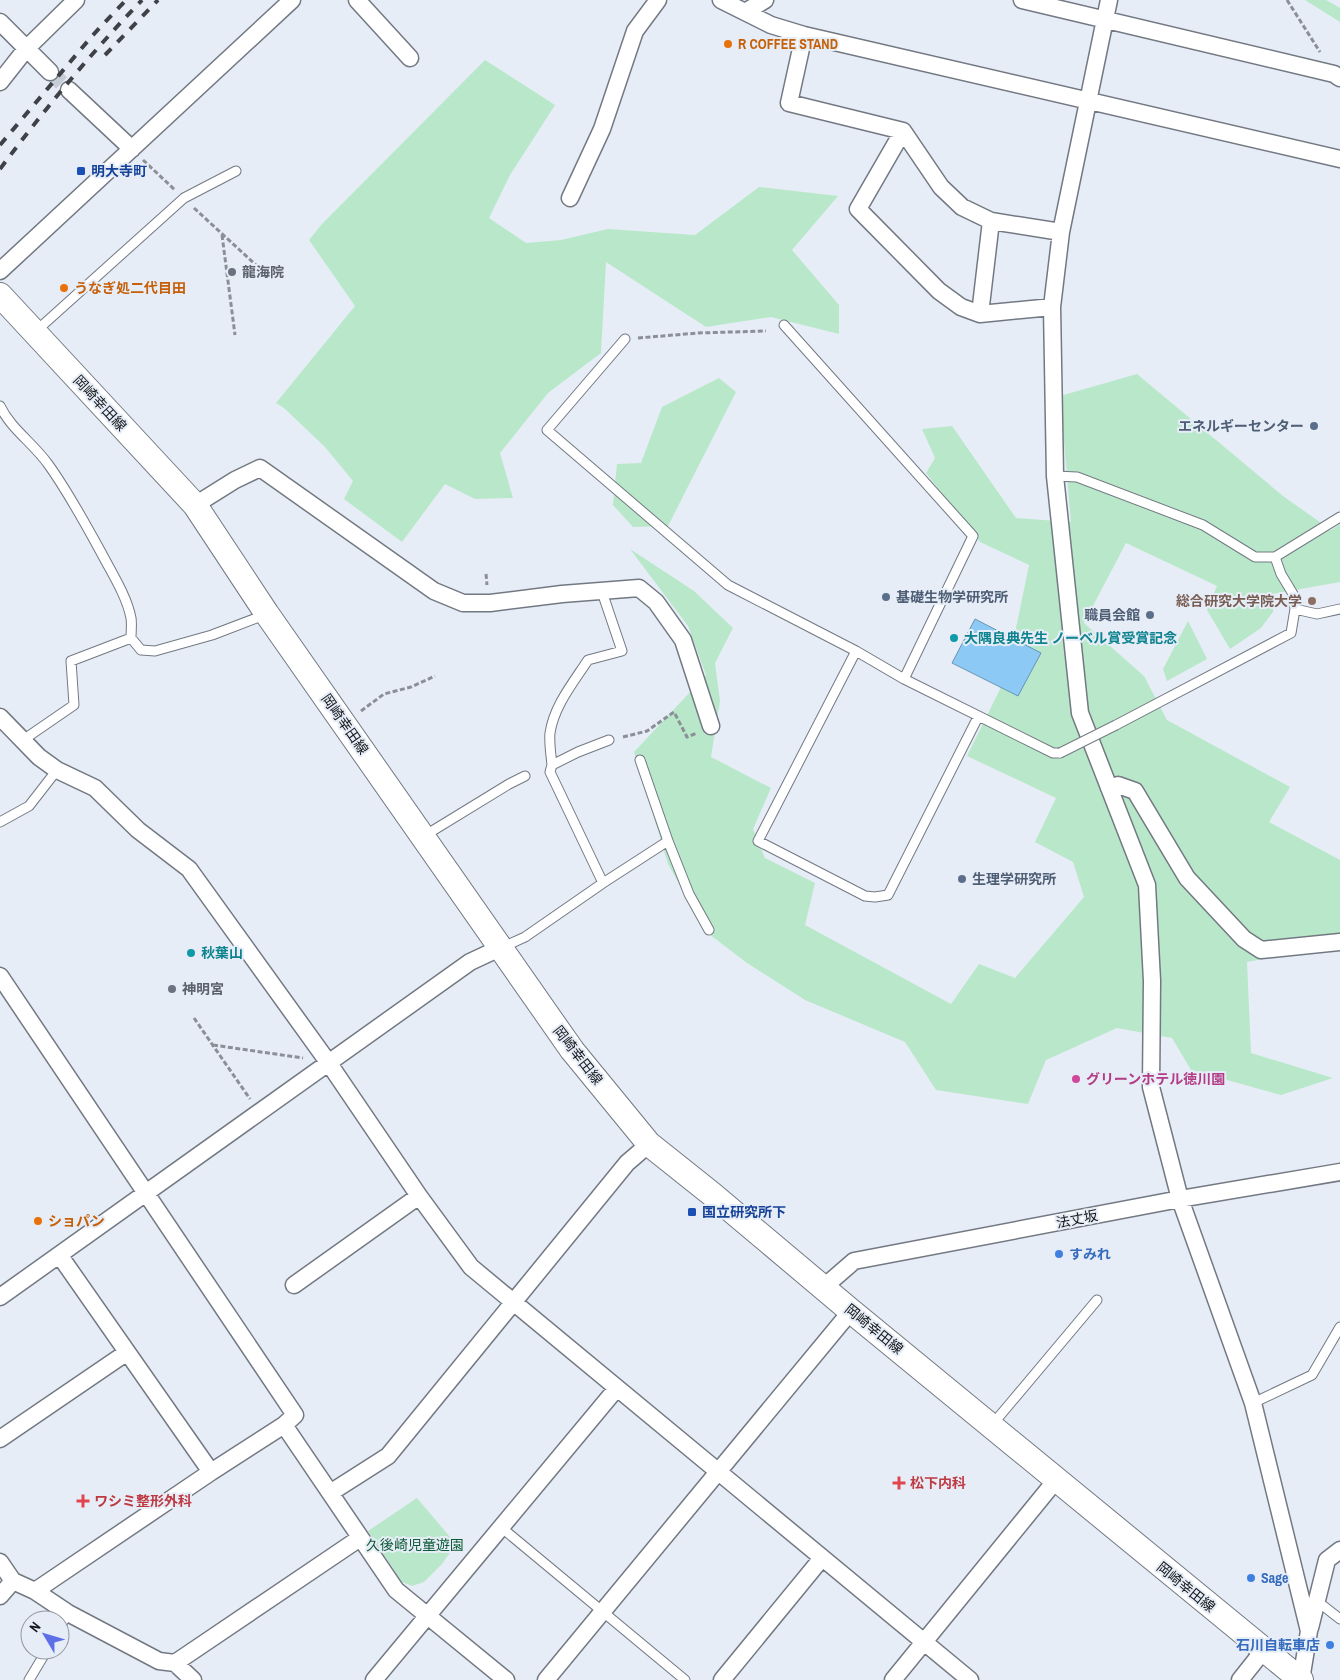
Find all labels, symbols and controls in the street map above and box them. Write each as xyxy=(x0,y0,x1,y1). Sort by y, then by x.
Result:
place label: R COFFEE STAND xyxy=(738,35,838,53)
marker: R COFFEE STAND xyxy=(722,38,734,50)
place label: 明大寺町 xyxy=(91,162,147,180)
marker: 明大寺町 xyxy=(75,165,87,177)
place label: 龍海院 xyxy=(242,263,284,281)
marker: 龍海院 xyxy=(226,266,238,278)
place label: うなぎ処二代目田 xyxy=(74,279,186,297)
marker: うなぎ処二代目田 xyxy=(58,282,70,294)
street label: 岡崎幸田線 xyxy=(70,371,130,435)
place label: エネルギーセンター xyxy=(1178,417,1304,435)
marker: エネルギーセンター xyxy=(1308,420,1320,432)
place label: 基礎生物学研究所 xyxy=(896,588,1008,606)
marker: 基礎生物学研究所 xyxy=(880,591,892,603)
place label: 総合研究大学院大学 xyxy=(1176,592,1302,610)
marker: 総合研究大学院大学 xyxy=(1306,595,1318,607)
place label: 職員会館 xyxy=(1084,606,1140,624)
marker: 職員会館 xyxy=(1144,609,1156,621)
place label: 大隅良典先生 ノーベル賞受賞記念 xyxy=(964,629,1177,647)
marker: 大隅良典先生 ノーベル賞受賞記念 xyxy=(948,632,960,644)
street label: 岡崎幸田線 xyxy=(318,690,372,758)
place label: 生理学研究所 xyxy=(972,870,1056,888)
marker: 生理学研究所 xyxy=(956,873,968,885)
place label: 秋葉山 xyxy=(201,944,243,962)
marker: 秋葉山 xyxy=(185,947,197,959)
place label: 神明宮 xyxy=(182,980,224,998)
marker: 神明宮 xyxy=(166,983,178,995)
street label: 岡崎幸田線 xyxy=(549,1022,607,1088)
place label: グリーンホテル徳川園 xyxy=(1086,1070,1225,1088)
marker: グリーンホテル徳川園 xyxy=(1070,1073,1082,1085)
place label: 国立研究所下 xyxy=(702,1203,786,1221)
marker: 国立研究所下 xyxy=(686,1206,698,1218)
street label: 法丈坂 xyxy=(1055,1206,1099,1232)
place label: ショパン xyxy=(48,1212,105,1230)
marker: ショパン xyxy=(32,1215,44,1227)
place label: すみれ xyxy=(1069,1245,1111,1263)
marker: すみれ xyxy=(1053,1248,1065,1260)
street label: 岡崎幸田線 xyxy=(841,1300,907,1358)
place label: 松下内科 xyxy=(910,1474,966,1492)
marker: 松下内科 xyxy=(892,1476,906,1490)
place label: ワシミ整形外科 xyxy=(94,1492,192,1510)
marker: ワシミ整形外科 xyxy=(76,1494,90,1508)
park label: 久後崎児童遊園 xyxy=(366,1536,464,1554)
street label: 岡崎幸田線 xyxy=(1153,1558,1219,1616)
place label: Sage xyxy=(1261,1569,1288,1587)
marker: Sage xyxy=(1245,1572,1257,1584)
north arrow xyxy=(20,1610,70,1660)
text: N xyxy=(25,1618,44,1636)
place label: 石川自転車店 xyxy=(1236,1636,1320,1654)
marker: 石川自転車店 xyxy=(1324,1639,1336,1651)

